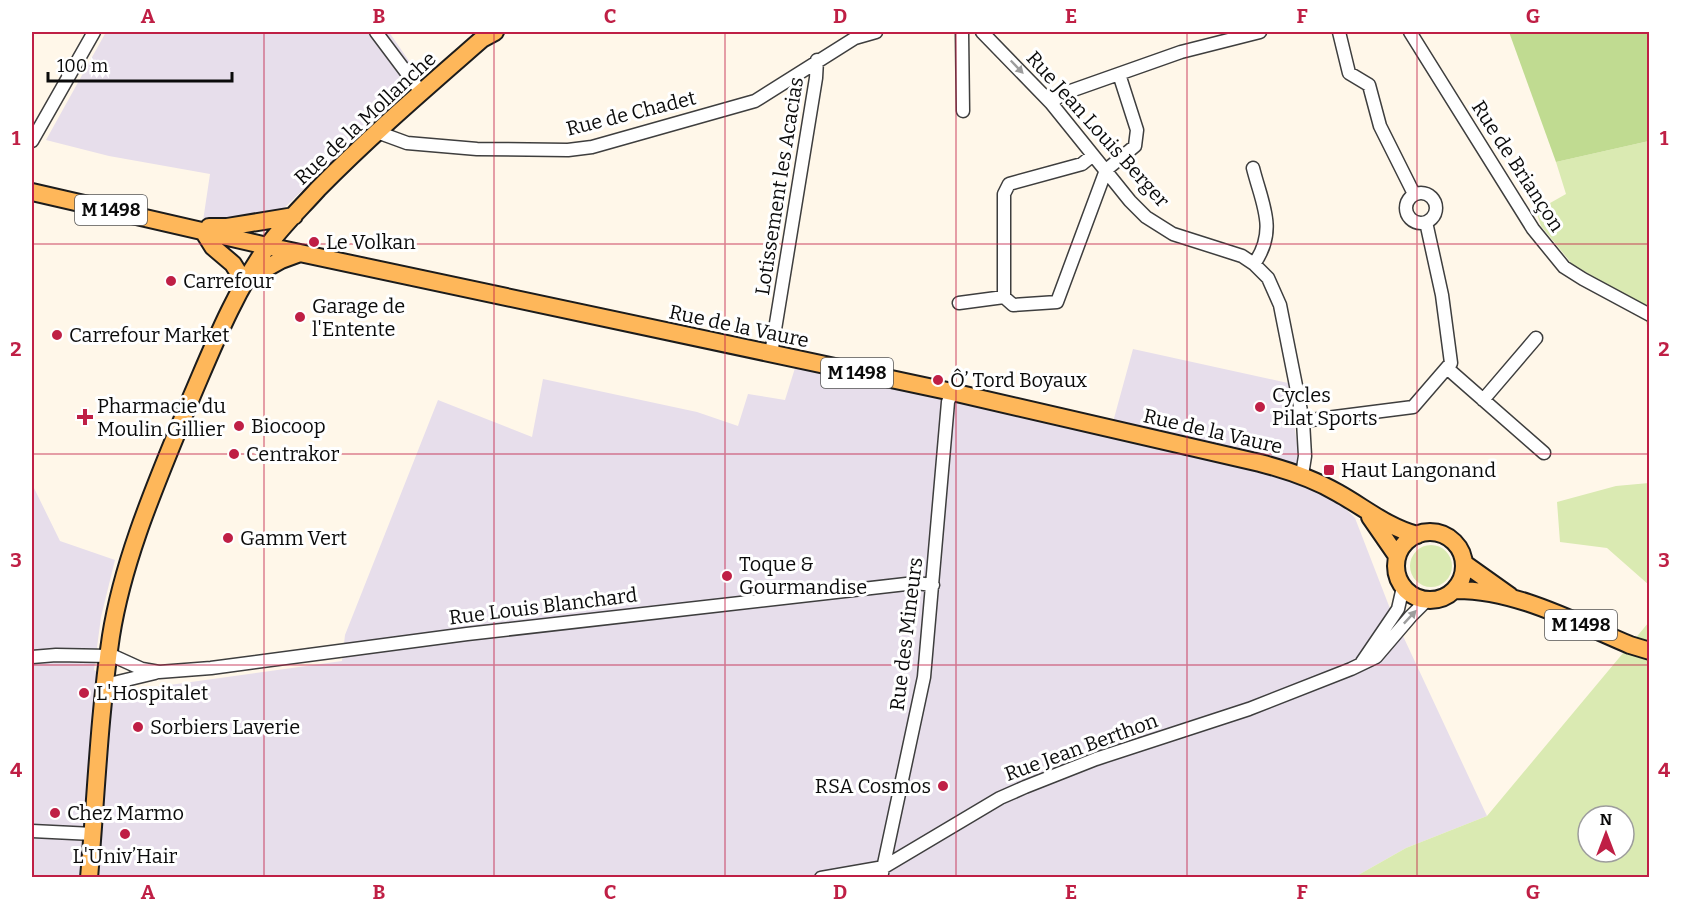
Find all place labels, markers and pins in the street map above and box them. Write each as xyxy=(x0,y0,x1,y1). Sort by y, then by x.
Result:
place label: Le Volkan xyxy=(326,230,416,254)
marker: Le Volkan xyxy=(307,235,321,249)
place label: Carrefour xyxy=(183,269,274,293)
marker: Carrefour xyxy=(164,274,178,288)
place label: Garage de l'Entente xyxy=(312,294,405,341)
marker: Garage de l'Entente xyxy=(293,310,307,324)
place label: Carrefour Market xyxy=(69,323,230,347)
marker: Carrefour Market xyxy=(50,328,64,342)
place label: Ô’ Tord Boyaux xyxy=(950,368,1087,392)
marker: Ô’ Tord Boyaux xyxy=(931,373,945,387)
place label: Cycles Pilat Sports xyxy=(1272,383,1378,430)
place label: Pharmacie du Moulin Gillier xyxy=(97,394,226,441)
marker: Cycles Pilat Sports xyxy=(1253,400,1267,414)
marker: Pharmacie du Moulin Gillier xyxy=(78,410,92,424)
place label: Biocoop xyxy=(251,414,326,438)
marker: Biocoop xyxy=(232,419,246,433)
place label: Centrakor xyxy=(246,442,339,466)
marker: Centrakor xyxy=(227,447,241,461)
place label: Haut Langonand xyxy=(1341,458,1496,482)
marker: Haut Langonand xyxy=(1322,463,1336,477)
place label: Gamm Vert xyxy=(240,526,347,550)
marker: Gamm Vert xyxy=(221,531,235,545)
place label: Toque & Gourmandise xyxy=(739,552,867,599)
marker: Toque & Gourmandise xyxy=(720,569,734,583)
place label: L'Hospitalet xyxy=(96,681,208,705)
marker: L'Hospitalet xyxy=(77,686,91,700)
place label: Sorbiers Laverie xyxy=(150,715,300,739)
marker: Sorbiers Laverie xyxy=(131,720,145,734)
place label: RSA Cosmos xyxy=(815,774,931,798)
marker: RSA Cosmos xyxy=(936,779,950,793)
place label: Chez Marmo xyxy=(67,801,184,825)
marker: Chez Marmo xyxy=(48,806,62,820)
marker: L'Univ’Hair xyxy=(118,827,132,841)
place label: L'Univ’Hair xyxy=(73,844,178,868)

